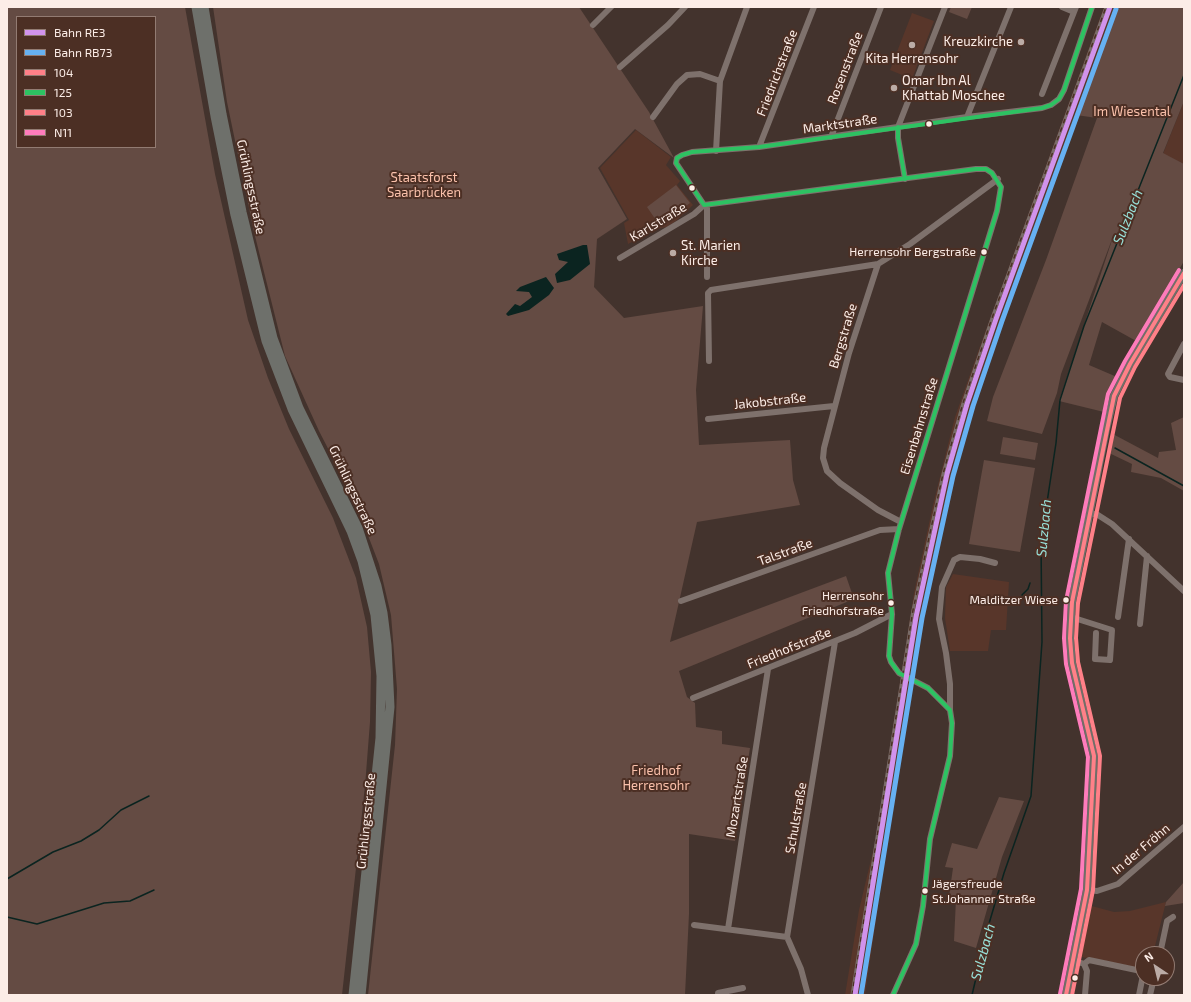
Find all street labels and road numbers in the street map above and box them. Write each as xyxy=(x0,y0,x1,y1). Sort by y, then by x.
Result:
street label: Friedrichstraße xyxy=(753,27,801,119)
street label: Rosenstraße xyxy=(824,30,866,106)
street label: Marktstraße xyxy=(802,111,878,137)
street label: Grühlingsstraße xyxy=(233,138,269,236)
street label: Karlstraße xyxy=(627,199,689,245)
street label: Bergstraße xyxy=(826,302,860,370)
street label: Eisenbahnstraße xyxy=(897,375,941,477)
street label: Jakobstraße xyxy=(733,389,807,413)
street label: Grühlingsstraße xyxy=(326,443,380,537)
street label: Talstraße xyxy=(756,535,814,569)
street label: Friedhofstraße xyxy=(745,624,833,672)
street label: Mozartstraße xyxy=(723,755,751,839)
street label: Grühlingsstraße xyxy=(353,772,379,870)
street label: Schulstraße xyxy=(782,781,810,855)
street label: In der Fröhn xyxy=(1109,820,1173,878)

